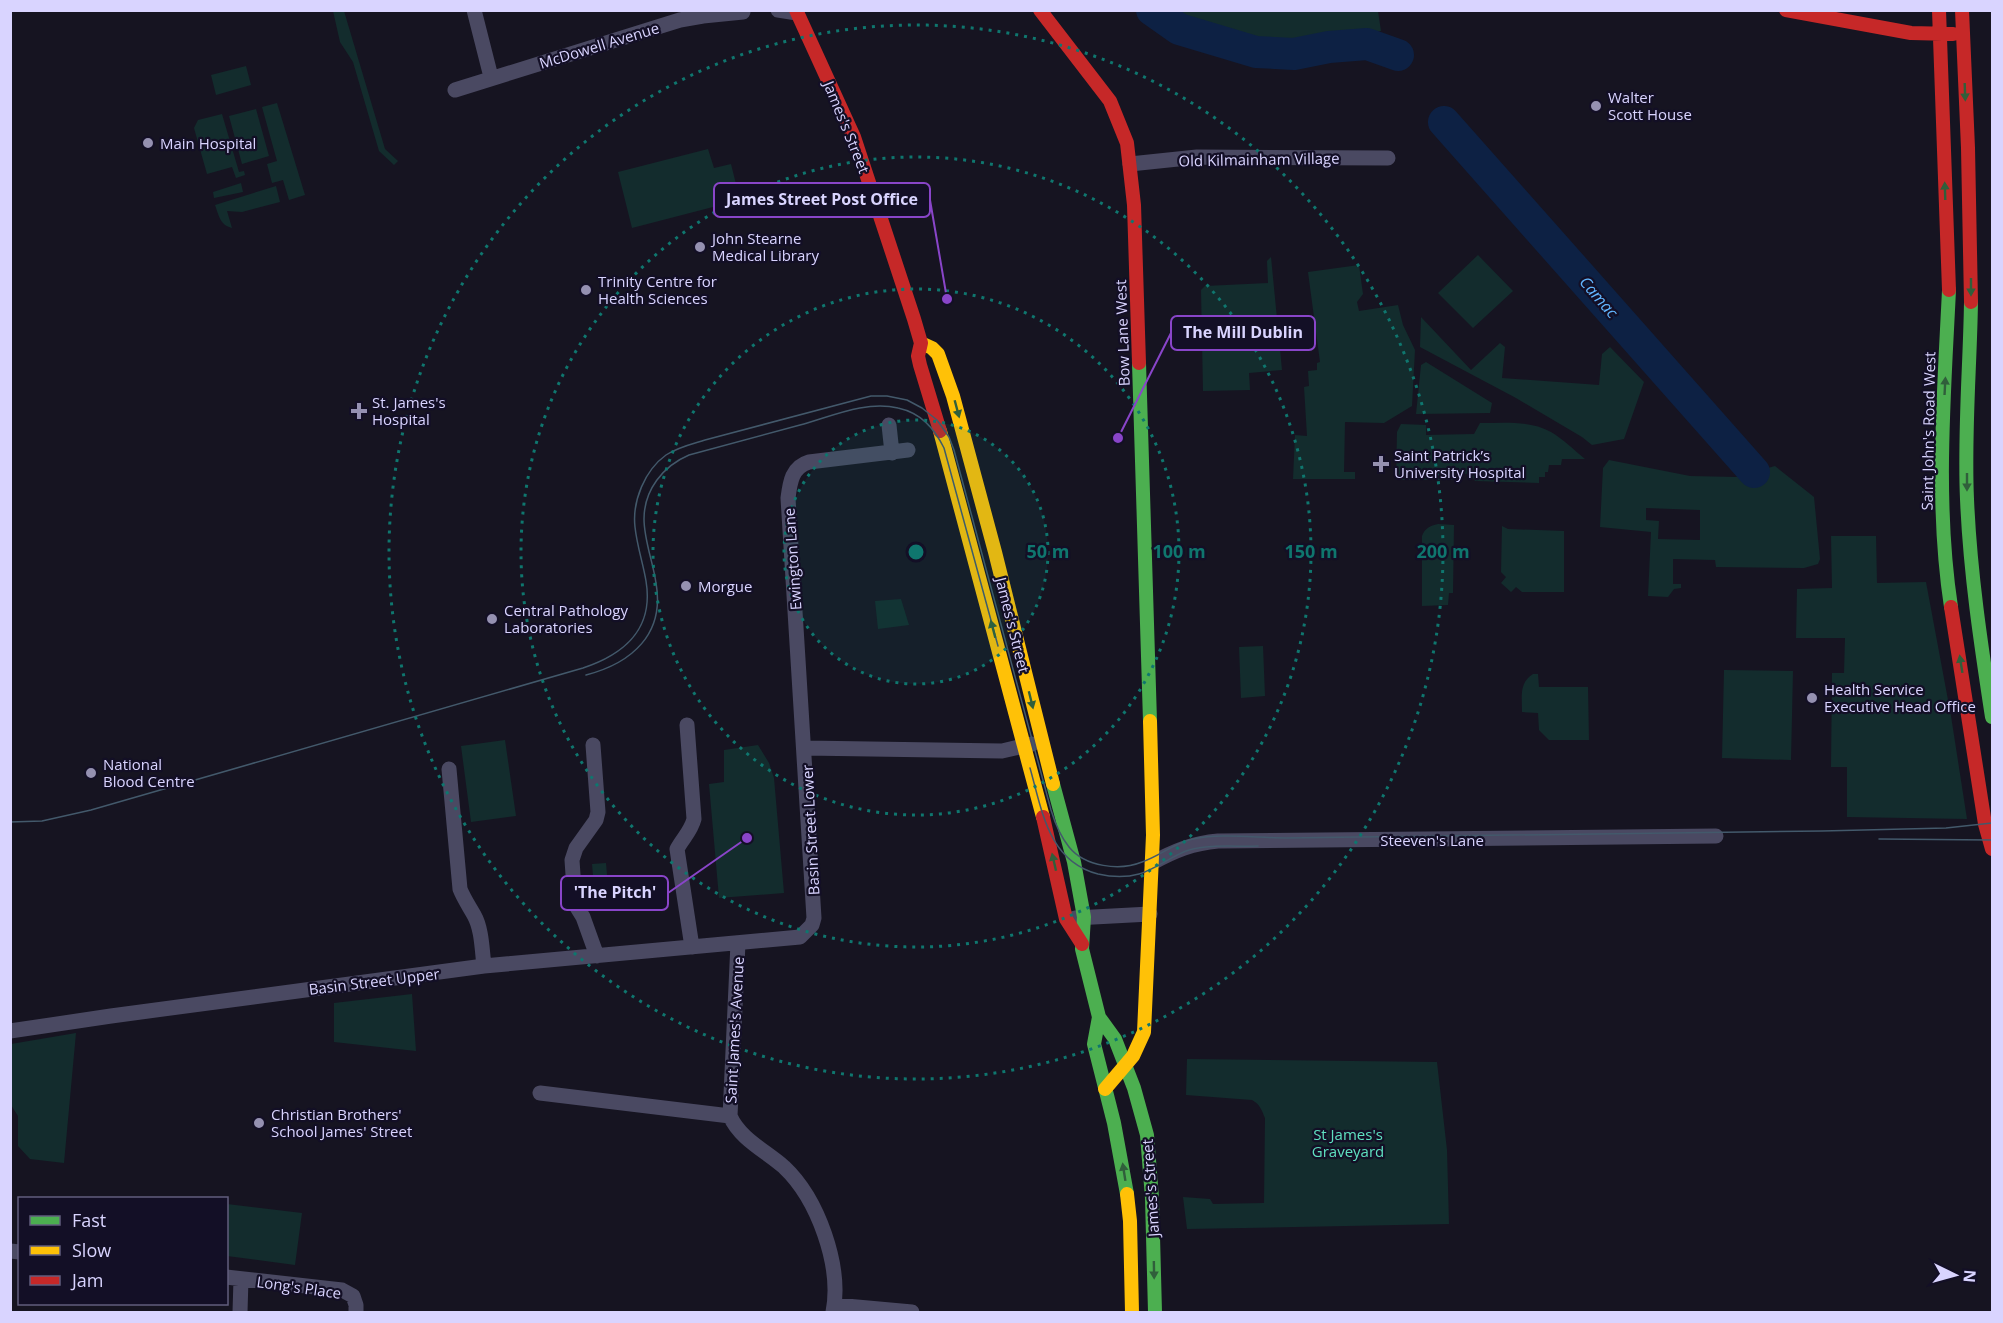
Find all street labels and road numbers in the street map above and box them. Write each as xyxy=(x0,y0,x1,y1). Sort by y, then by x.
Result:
street label: McDowell Avenue xyxy=(537,17,661,73)
street label: James's Street xyxy=(819,76,875,176)
street label: Old Kilmainham Village xyxy=(1178,148,1340,170)
street label: Bow Lane West xyxy=(1110,279,1134,387)
street label: Saint John's Road West xyxy=(1917,351,1939,511)
street label: Ewington Lane xyxy=(778,507,806,611)
street label: James's Street xyxy=(991,573,1035,675)
street label: Basin Street Lower xyxy=(797,764,823,896)
street label: Steeven's Lane xyxy=(1380,830,1484,850)
street label: Saint James's Avenue xyxy=(720,956,748,1104)
street label: Basin Street Upper xyxy=(307,963,441,999)
street label: James's Street xyxy=(1137,1138,1164,1240)
street label: Long's Place xyxy=(255,1271,343,1303)

